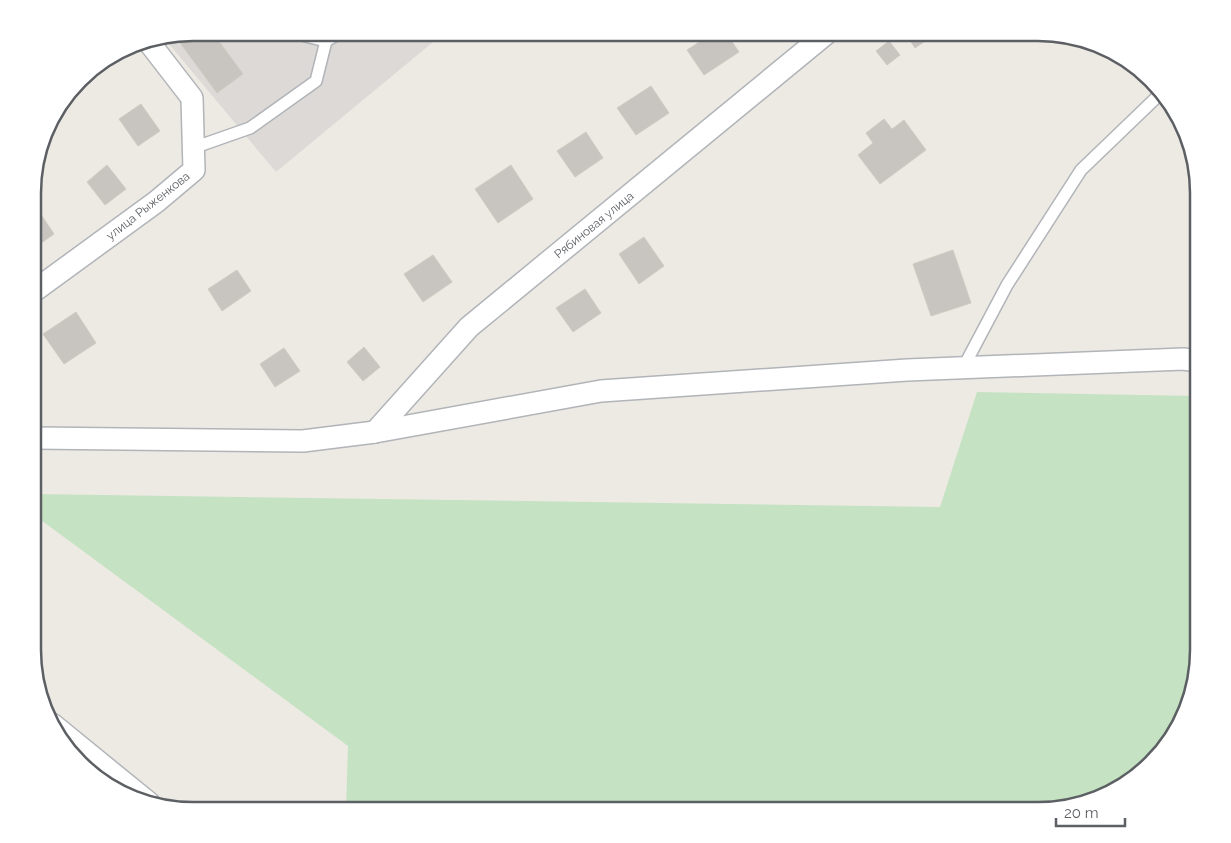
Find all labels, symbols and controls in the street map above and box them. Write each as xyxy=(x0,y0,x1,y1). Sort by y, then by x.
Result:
street label: улица Рыженкова xyxy=(103,169,193,243)
street label: Рябиновая улица xyxy=(552,189,636,261)
scale bar xyxy=(1056,796,1125,828)
text: 20 m xyxy=(1064,804,1099,822)

